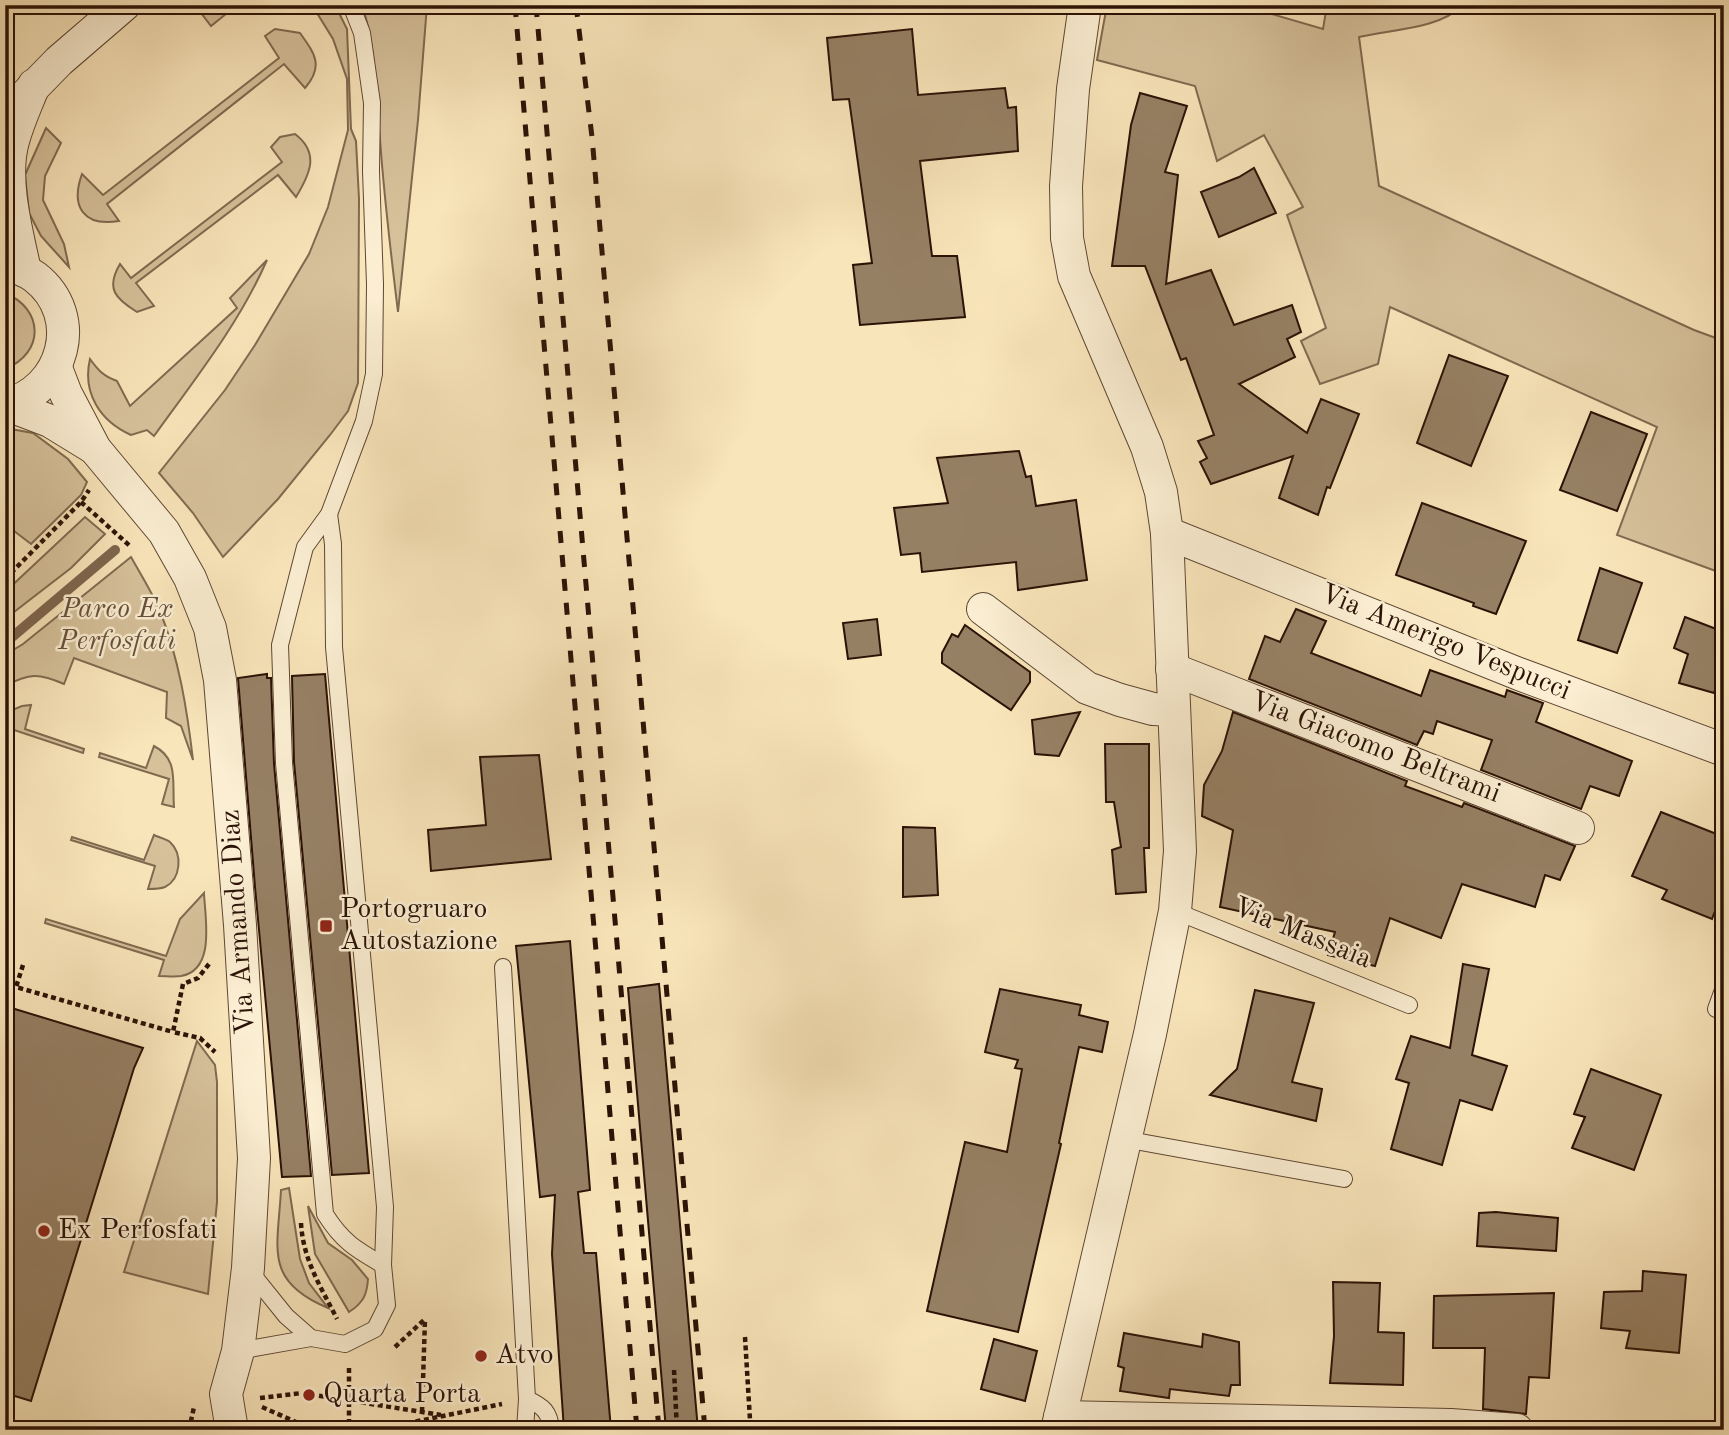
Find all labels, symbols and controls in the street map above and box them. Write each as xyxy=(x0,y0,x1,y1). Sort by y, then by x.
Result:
street label: Via Amerigo Vespucci xyxy=(1316,580,1574,706)
park label: Parco Ex Perfosfati xyxy=(57,596,176,656)
street label: Via Giacomo Beltrami xyxy=(1246,687,1504,809)
street label: Via Armando Diaz xyxy=(217,809,261,1035)
street label: Via Massaia xyxy=(1229,894,1375,974)
place label: Portogruaro Autostazione xyxy=(340,896,498,956)
marker: Portogruaro Autostazione xyxy=(318,918,334,934)
place label: Ex Perfosfati xyxy=(58,1217,217,1245)
marker: Ex Perfosfati xyxy=(36,1223,52,1239)
place label: Atvo xyxy=(495,1342,554,1370)
marker: Atvo xyxy=(473,1348,489,1364)
place label: Quarta Porta xyxy=(323,1381,481,1409)
marker: Quarta Porta xyxy=(301,1387,317,1403)

